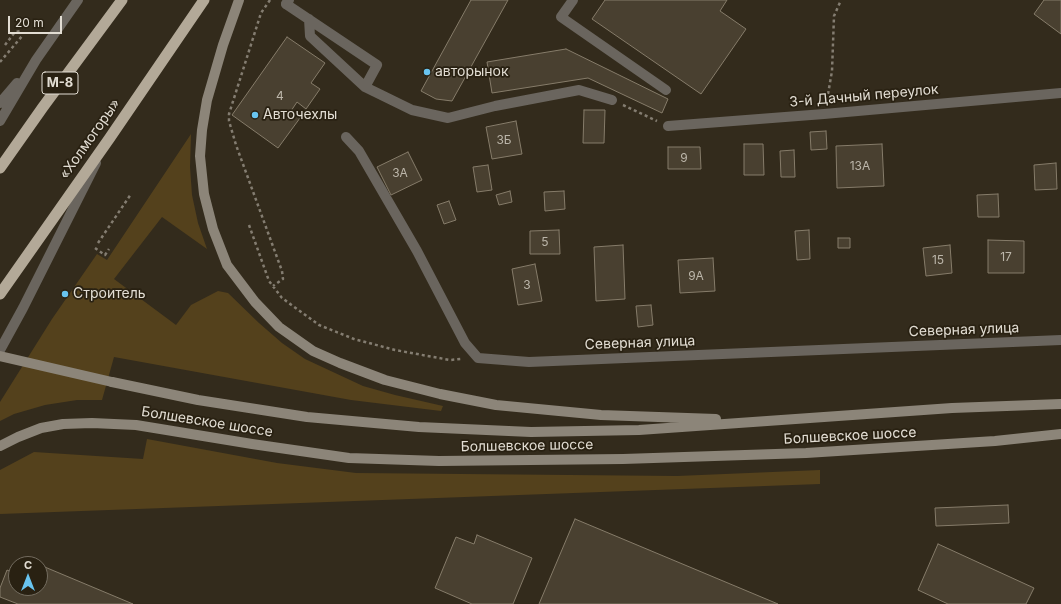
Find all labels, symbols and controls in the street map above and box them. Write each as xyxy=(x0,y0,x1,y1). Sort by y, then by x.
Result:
scale bar xyxy=(10,8,64,34)
text: 20 m xyxy=(15,15,44,30)
place label: авторынок xyxy=(435,64,509,80)
marker: авторынок xyxy=(422,67,432,77)
road number: М-8 xyxy=(42,72,78,94)
street label: 3-й Дачный переулок xyxy=(789,81,939,111)
house number: 4 xyxy=(276,89,284,103)
street label: «Холмогоры» xyxy=(56,96,124,182)
place label: Авточехлы xyxy=(263,107,337,123)
marker: Авточехлы xyxy=(250,110,260,120)
house number: 3Б xyxy=(496,133,512,147)
house number: 9 xyxy=(680,151,688,165)
house number: 13А xyxy=(850,159,870,173)
house number: 3А xyxy=(392,166,408,180)
house number: 5 xyxy=(541,235,549,249)
house number: 17 xyxy=(1000,250,1012,264)
house number: 15 xyxy=(932,253,944,267)
house number: 9А xyxy=(688,269,704,283)
house number: 3 xyxy=(523,278,531,292)
place label: Строитель xyxy=(73,286,146,302)
marker: Строитель xyxy=(60,289,70,299)
street label: Северная улица xyxy=(908,320,1020,340)
street label: Северная улица xyxy=(584,333,696,353)
street label: Болшевское шоссе xyxy=(140,403,274,441)
street label: Болшевское шоссе xyxy=(783,424,917,448)
street label: Болшевское шоссе xyxy=(460,436,594,456)
north arrow xyxy=(8,556,48,596)
text: С xyxy=(24,558,32,572)

